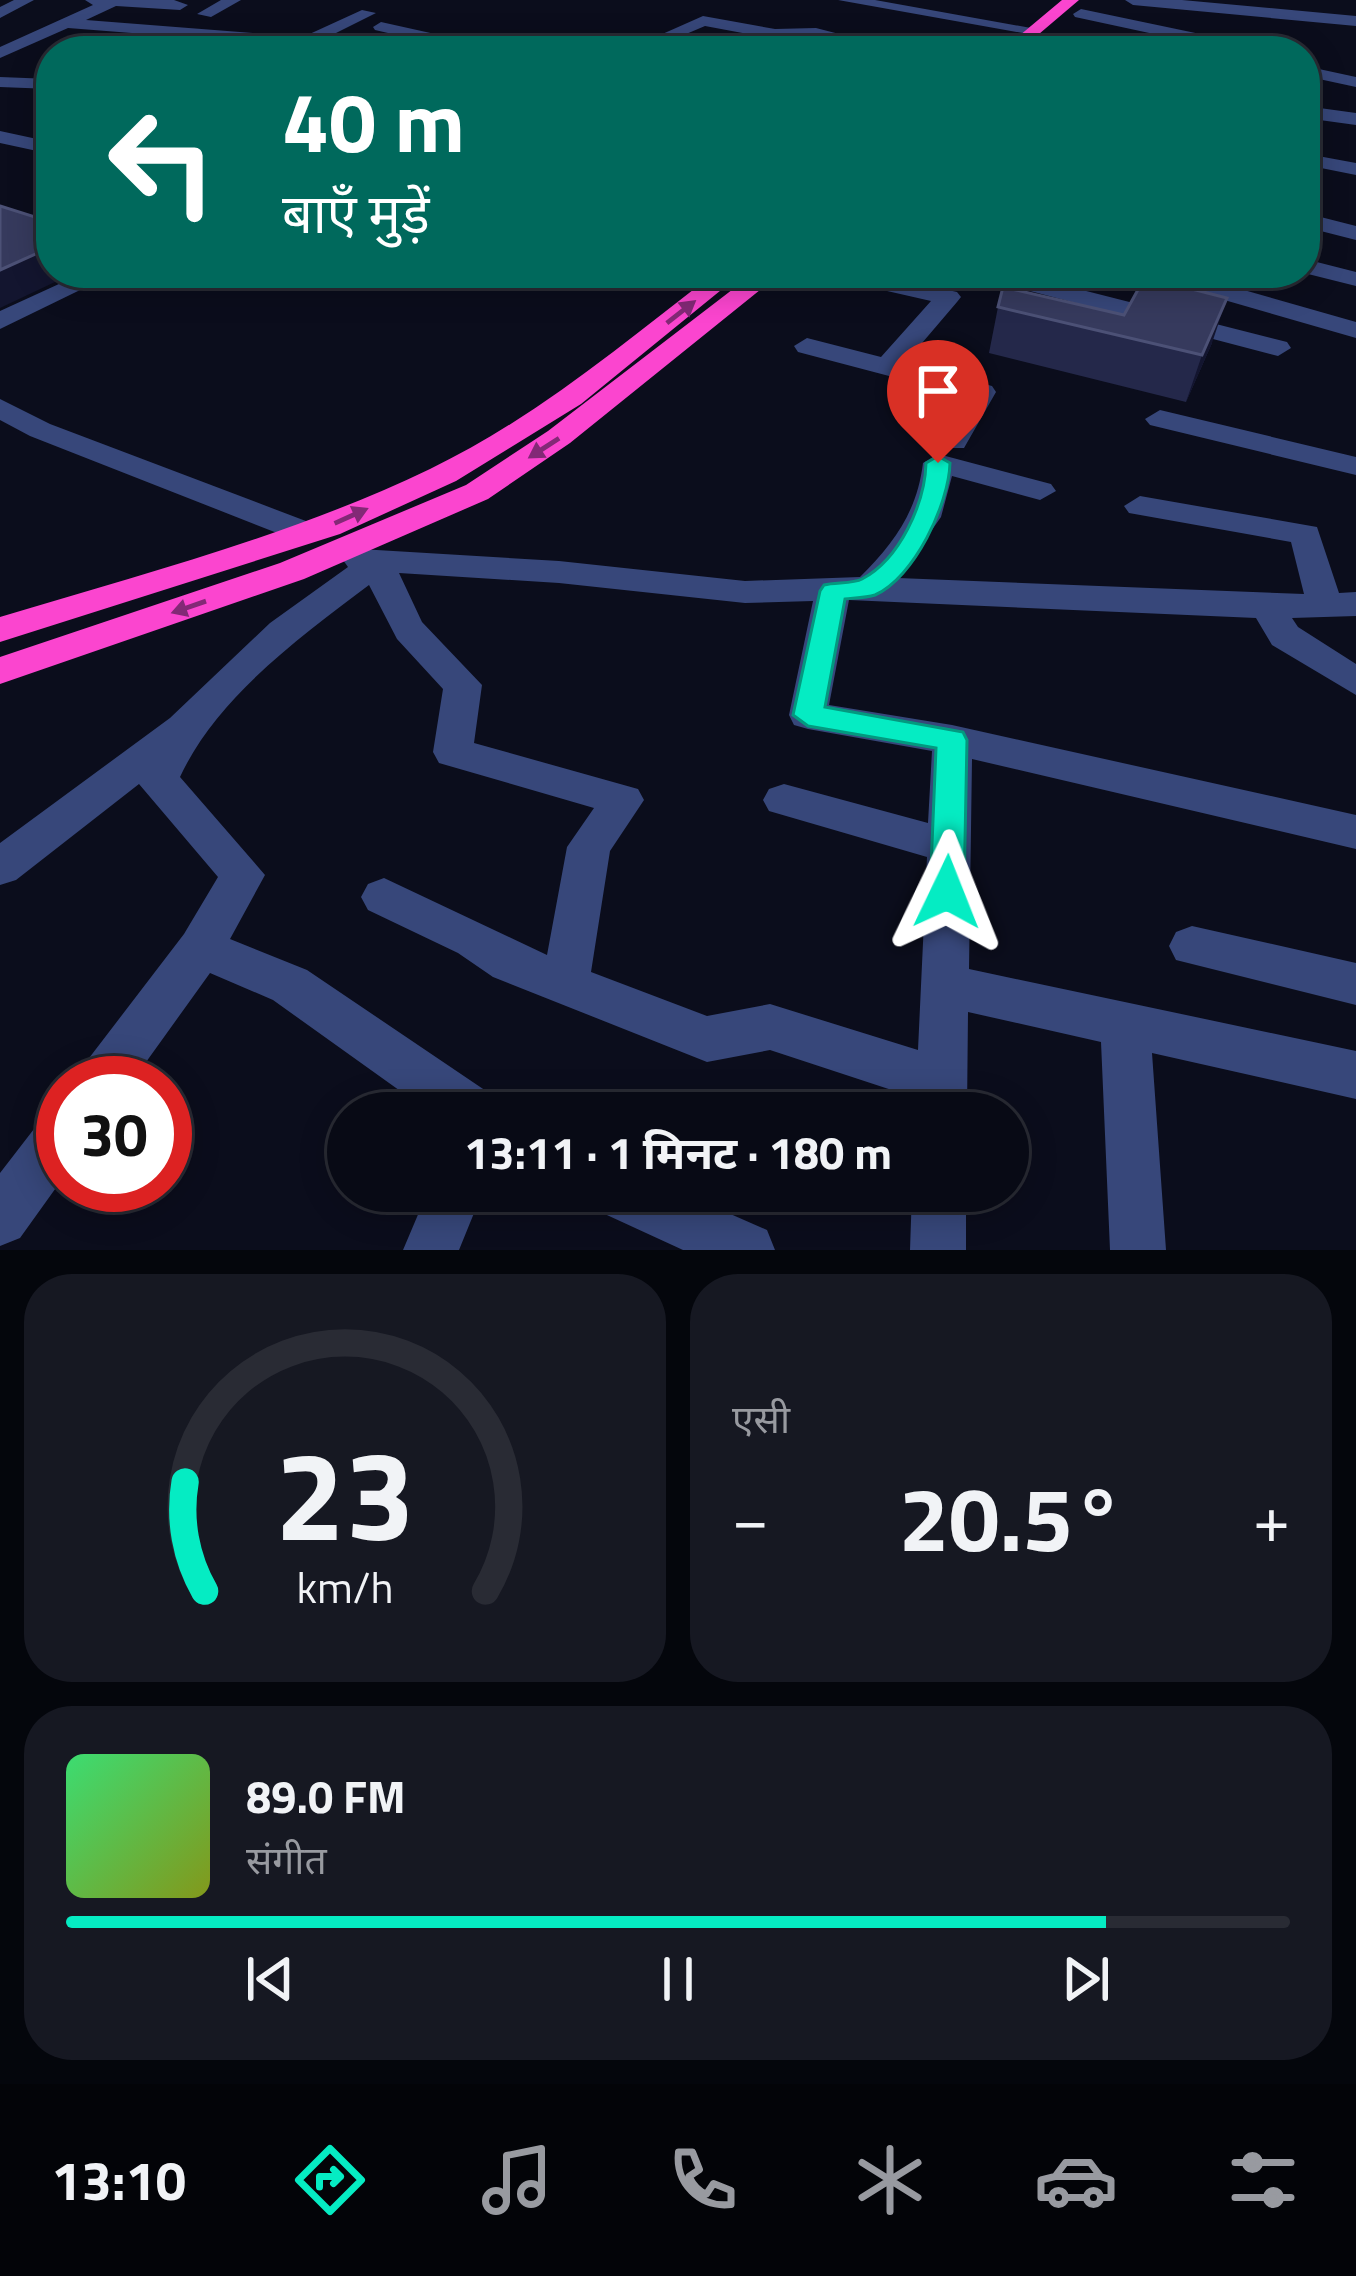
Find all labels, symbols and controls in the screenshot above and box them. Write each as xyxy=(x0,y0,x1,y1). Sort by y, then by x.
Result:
text: 40 m xyxy=(282,57,465,185)
icon: left xyxy=(84,84,240,240)
text: बाएँ मुड़ें xyxy=(282,172,430,254)
one-way arrow xyxy=(666,300,697,325)
pin xyxy=(887,340,989,463)
icon: arrive xyxy=(905,358,971,424)
one-way arrow xyxy=(527,436,560,458)
one-way arrow xyxy=(334,506,369,526)
one-way arrow xyxy=(171,599,207,617)
position arrow xyxy=(884,829,1010,955)
speed limit sign: 30 xyxy=(36,1056,192,1212)
text: 13:11 · 1 मिनट · 180 m xyxy=(464,1118,892,1186)
text: एसी xyxy=(732,1389,790,1448)
text: 23 xyxy=(275,1399,415,1588)
text: 20.5° xyxy=(899,1449,1123,1586)
text: − xyxy=(732,1467,769,1568)
text: + xyxy=(1253,1467,1290,1568)
text: km/h xyxy=(296,1554,394,1620)
text: 89.0 FM xyxy=(246,1762,406,1830)
text: संगीत xyxy=(246,1830,327,1889)
icon: previous xyxy=(237,1946,303,2012)
icon: pause xyxy=(645,1946,711,2012)
icon: next xyxy=(1053,1946,1119,2012)
icon: directions xyxy=(288,2138,372,2222)
icon: music xyxy=(475,2138,559,2222)
icon: phone xyxy=(661,2138,745,2222)
icon: climate xyxy=(848,2138,932,2222)
icon: car xyxy=(1034,2138,1118,2222)
icon: filters xyxy=(1221,2138,1305,2222)
text: 13:10 xyxy=(51,2139,186,2221)

